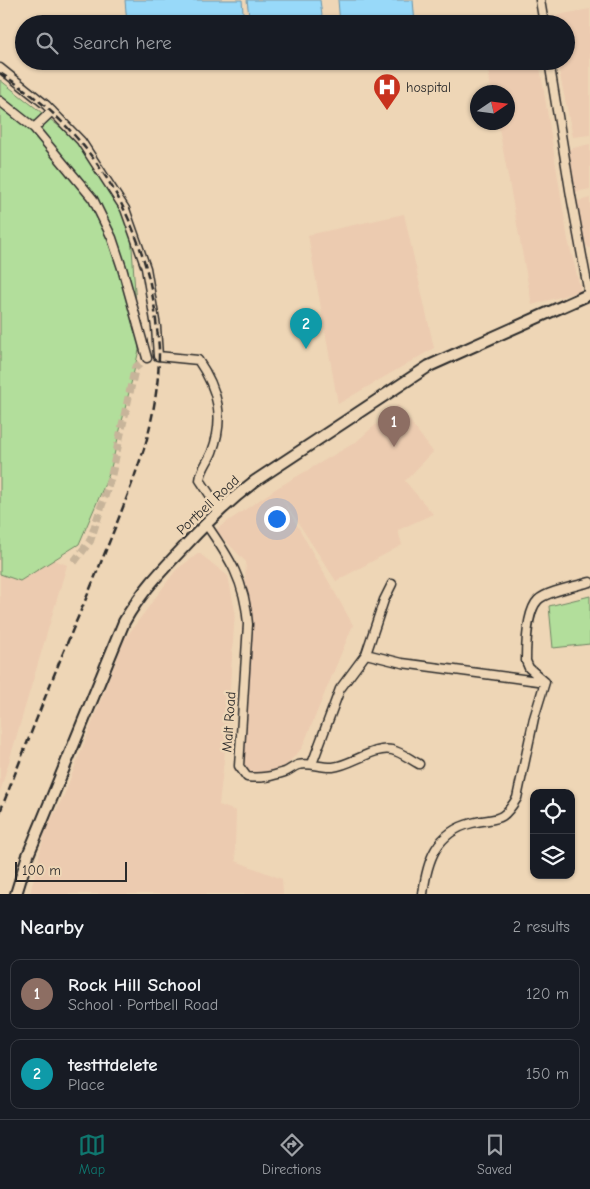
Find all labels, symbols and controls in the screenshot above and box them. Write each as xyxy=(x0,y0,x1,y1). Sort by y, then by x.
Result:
search box xyxy=(15,15,575,70)
icon: search xyxy=(33,29,61,57)
text: Search here xyxy=(73,32,172,54)
hospital icon: hospital xyxy=(372,72,402,111)
place label: hospital xyxy=(406,79,451,96)
north arrow xyxy=(470,85,515,130)
pin: 2 xyxy=(290,308,322,349)
pin: 1 xyxy=(378,406,410,447)
street label: Portbell Road xyxy=(173,472,243,538)
your location xyxy=(264,506,290,532)
street label: Malt Road xyxy=(218,691,240,753)
map controls xyxy=(530,789,575,879)
button: locate xyxy=(530,789,575,834)
button: layers xyxy=(530,834,575,879)
scale bar xyxy=(15,859,128,882)
text: 100 m xyxy=(22,862,61,879)
text: Nearby xyxy=(20,915,84,939)
text: 2 results xyxy=(513,918,570,936)
text: Rock Hill School xyxy=(68,974,201,996)
text: 1 xyxy=(34,985,40,1003)
text: 120 m xyxy=(526,985,569,1003)
text: School · Portbell Road xyxy=(68,996,218,1014)
text: testttdelete xyxy=(68,1054,158,1076)
text: 2 xyxy=(33,1065,41,1083)
text: 150 m xyxy=(526,1065,569,1083)
text: Place xyxy=(68,1076,104,1094)
tab: Map xyxy=(78,1131,106,1178)
tab: Directions xyxy=(262,1131,321,1178)
tab: Saved xyxy=(477,1131,512,1178)

